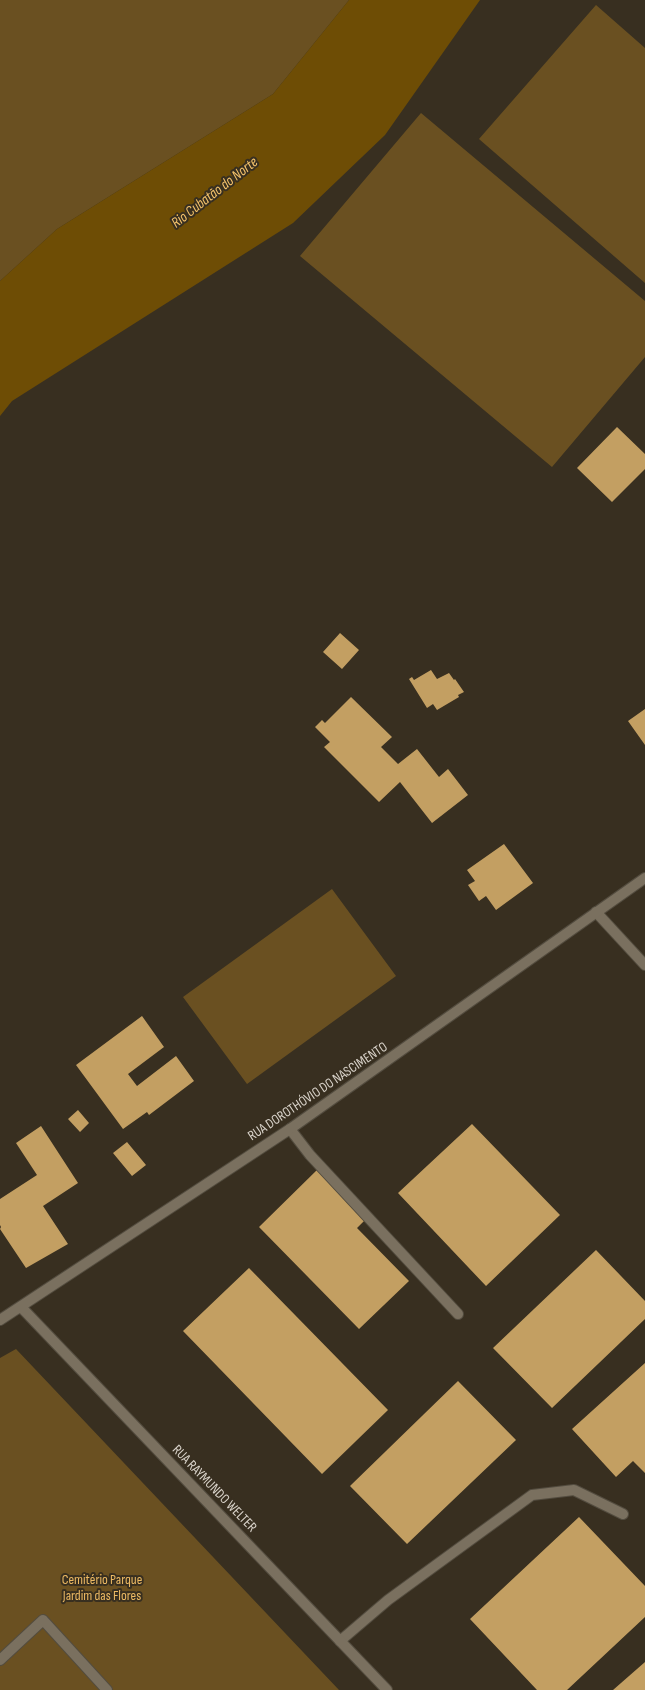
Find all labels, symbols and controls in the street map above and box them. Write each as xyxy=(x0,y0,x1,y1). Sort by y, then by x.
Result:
water label: Rio Cubatão do Norte xyxy=(168,154,262,232)
street label: RUA DOROTHÓVIO DO NASCIMENTO xyxy=(245,1039,391,1145)
street label: RUA RAYMUNDO WELTER xyxy=(168,1442,260,1536)
park label: Cemitério Parque Jardim das Flores xyxy=(62,1572,142,1604)

